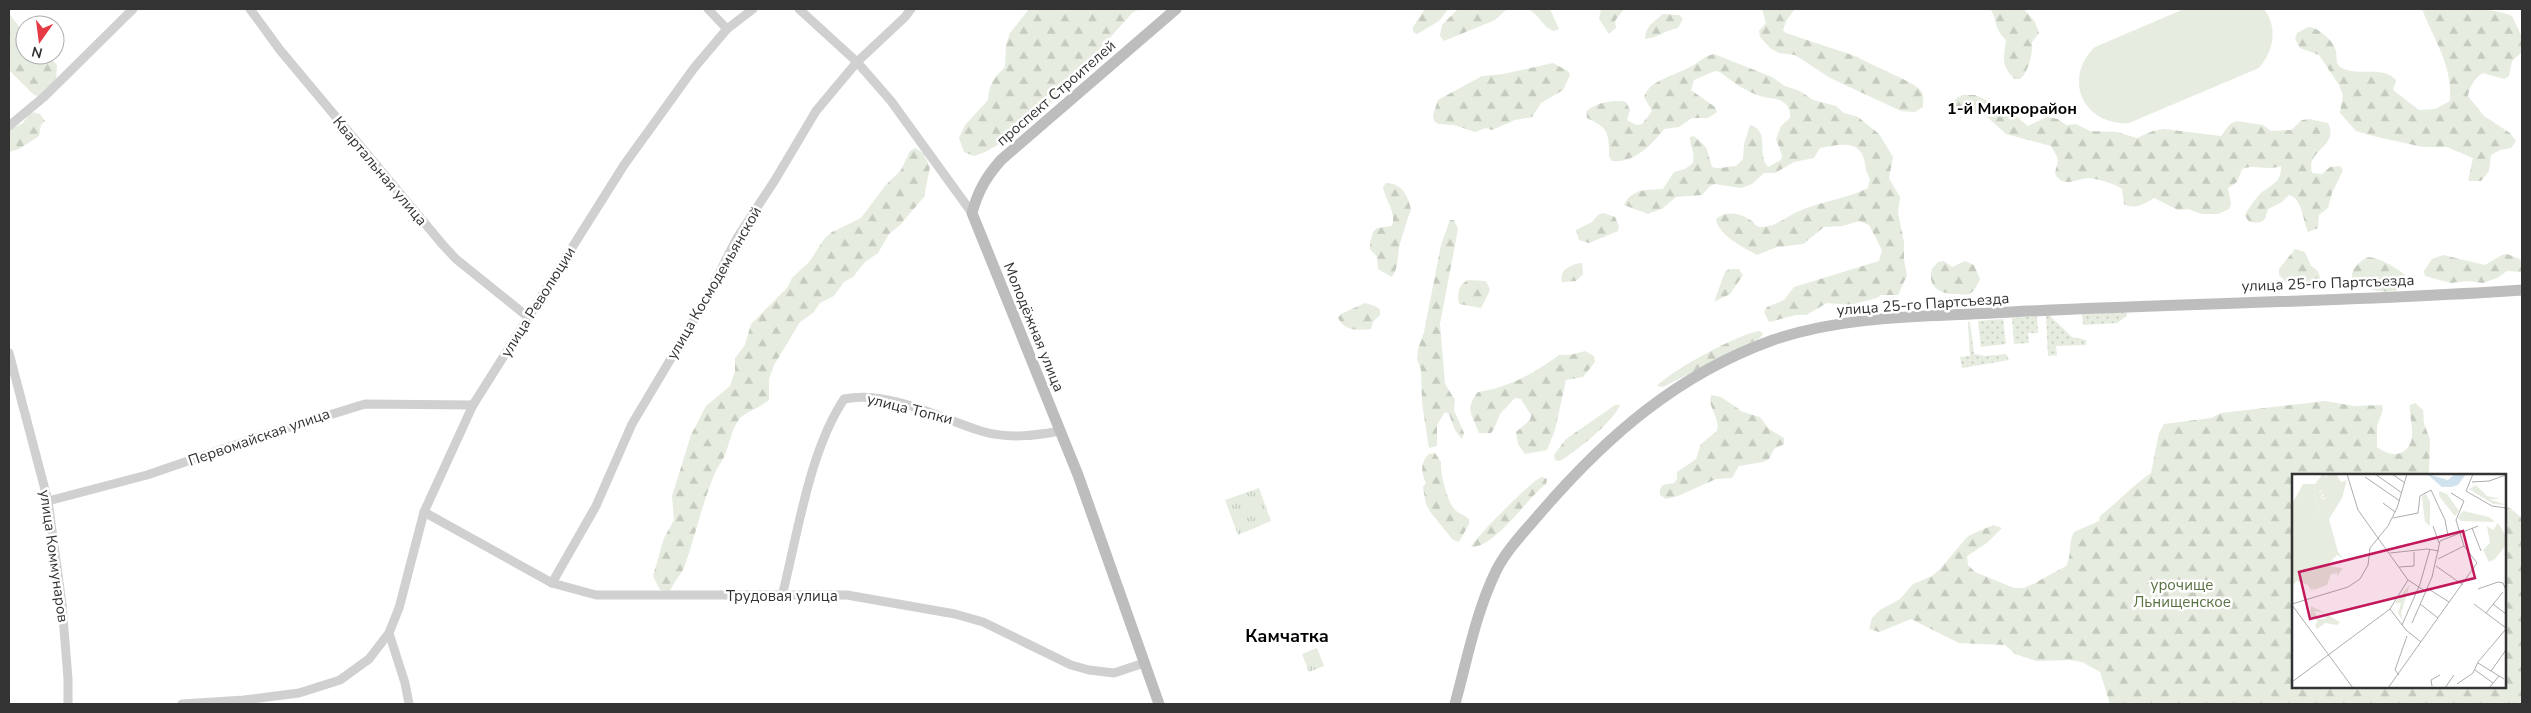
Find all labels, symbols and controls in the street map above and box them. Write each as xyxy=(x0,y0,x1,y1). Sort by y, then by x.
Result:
north arrow xyxy=(15,15,65,65)
street label: проспект Строителей xyxy=(992,36,1120,150)
text: N xyxy=(30,42,44,63)
district label: 1-й Микрорайон xyxy=(1947,98,2077,120)
street label: Квартальная улица xyxy=(328,112,432,230)
street label: улица Космодемьянской xyxy=(662,203,766,363)
street label: улица Революции xyxy=(496,243,580,361)
street label: Молодёжная улица xyxy=(999,259,1069,395)
street label: улица 25-го Партсъезда xyxy=(2241,270,2415,296)
street label: улица 25-го Партсъезда xyxy=(1836,288,2010,320)
street label: улица Топки xyxy=(865,389,955,429)
street label: Первомайская улица xyxy=(185,403,333,471)
inset map xyxy=(2292,474,2506,688)
street label: улица Коммунаров xyxy=(35,488,73,624)
park label: урочище Льнищенское xyxy=(2133,575,2231,612)
street label: Трудовая улица xyxy=(726,586,838,606)
district label: Камчатка xyxy=(1245,624,1329,648)

